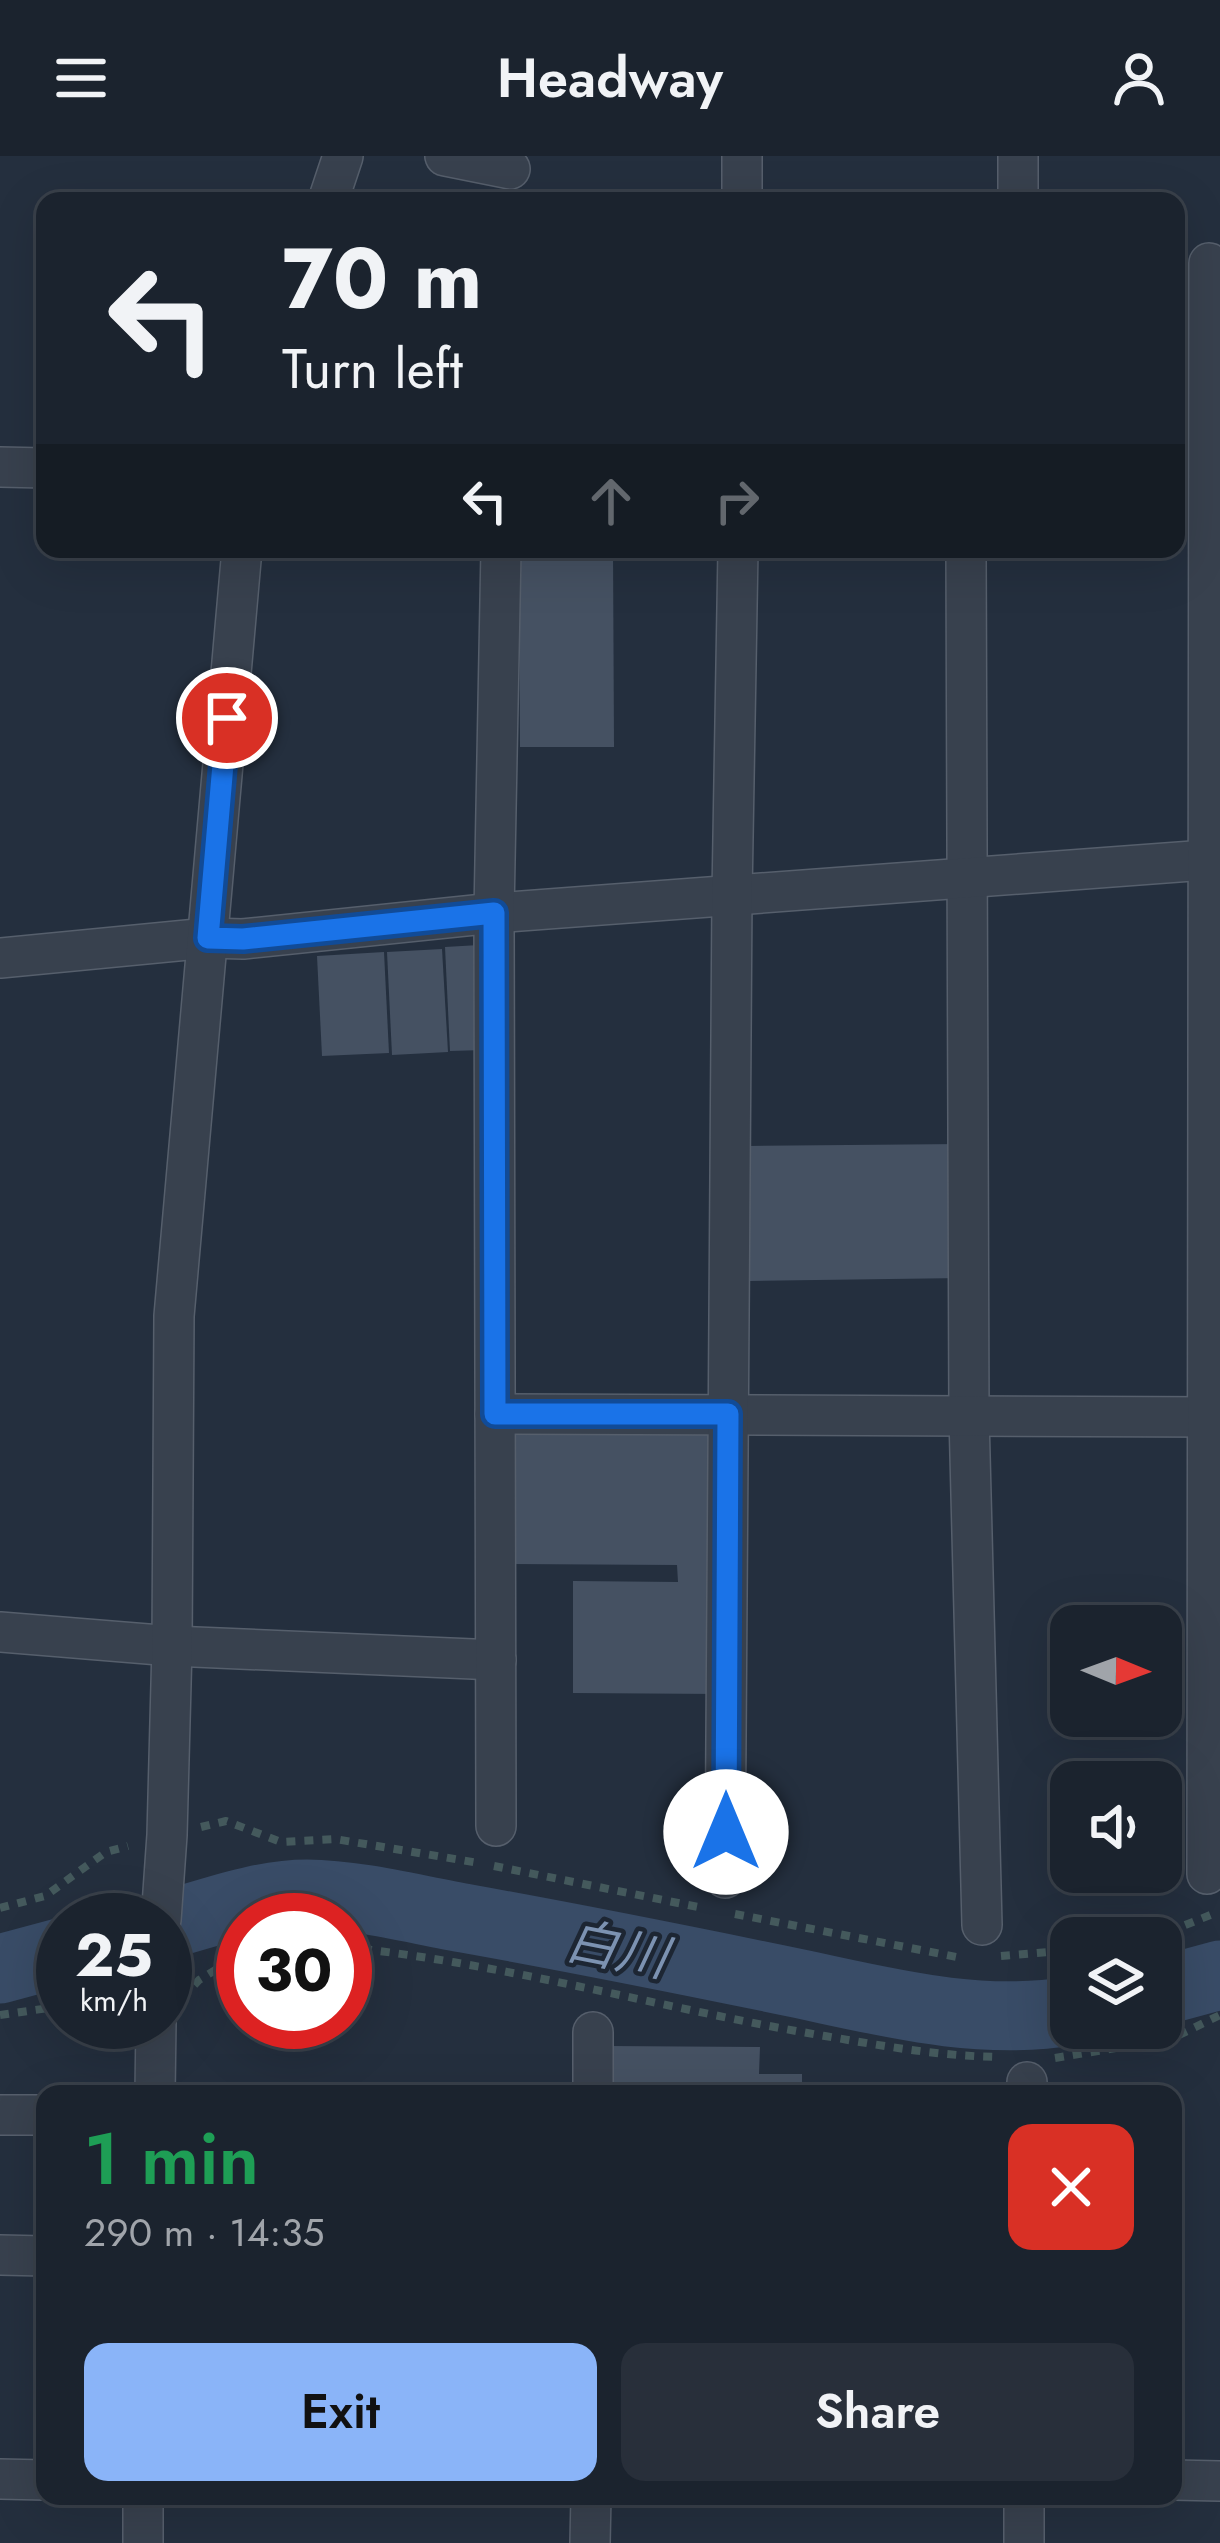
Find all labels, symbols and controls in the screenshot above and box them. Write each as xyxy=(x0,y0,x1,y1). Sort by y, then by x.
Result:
text: Headway xyxy=(497,39,723,117)
icon: menu xyxy=(48,45,114,111)
icon: person xyxy=(1106,45,1172,111)
text: 70 m xyxy=(282,218,482,340)
icon: left xyxy=(84,240,240,396)
text: Turn left xyxy=(282,330,463,408)
icon: left xyxy=(452,468,518,534)
icon: ahead xyxy=(578,468,644,534)
icon: right xyxy=(704,468,770,534)
pin xyxy=(176,667,278,769)
icon: arrive xyxy=(194,685,260,751)
north arrow xyxy=(1050,1605,1182,1737)
map controls xyxy=(1050,1605,1182,2049)
button: sound xyxy=(1050,1761,1182,1893)
position arrow xyxy=(663,1769,789,1895)
speed limit sign: 30 xyxy=(216,1893,372,2049)
water label: 白川 xyxy=(560,1903,679,1996)
text: 25 xyxy=(75,1912,153,1999)
button: layers xyxy=(1050,1917,1182,2049)
text: km/h xyxy=(80,1979,148,2022)
text: 1 min xyxy=(84,2107,259,2211)
button: close xyxy=(1008,2124,1134,2250)
text: 290 m · 14:35 xyxy=(84,2204,325,2261)
button: Exit xyxy=(84,2343,597,2481)
button: Share xyxy=(621,2343,1134,2481)

